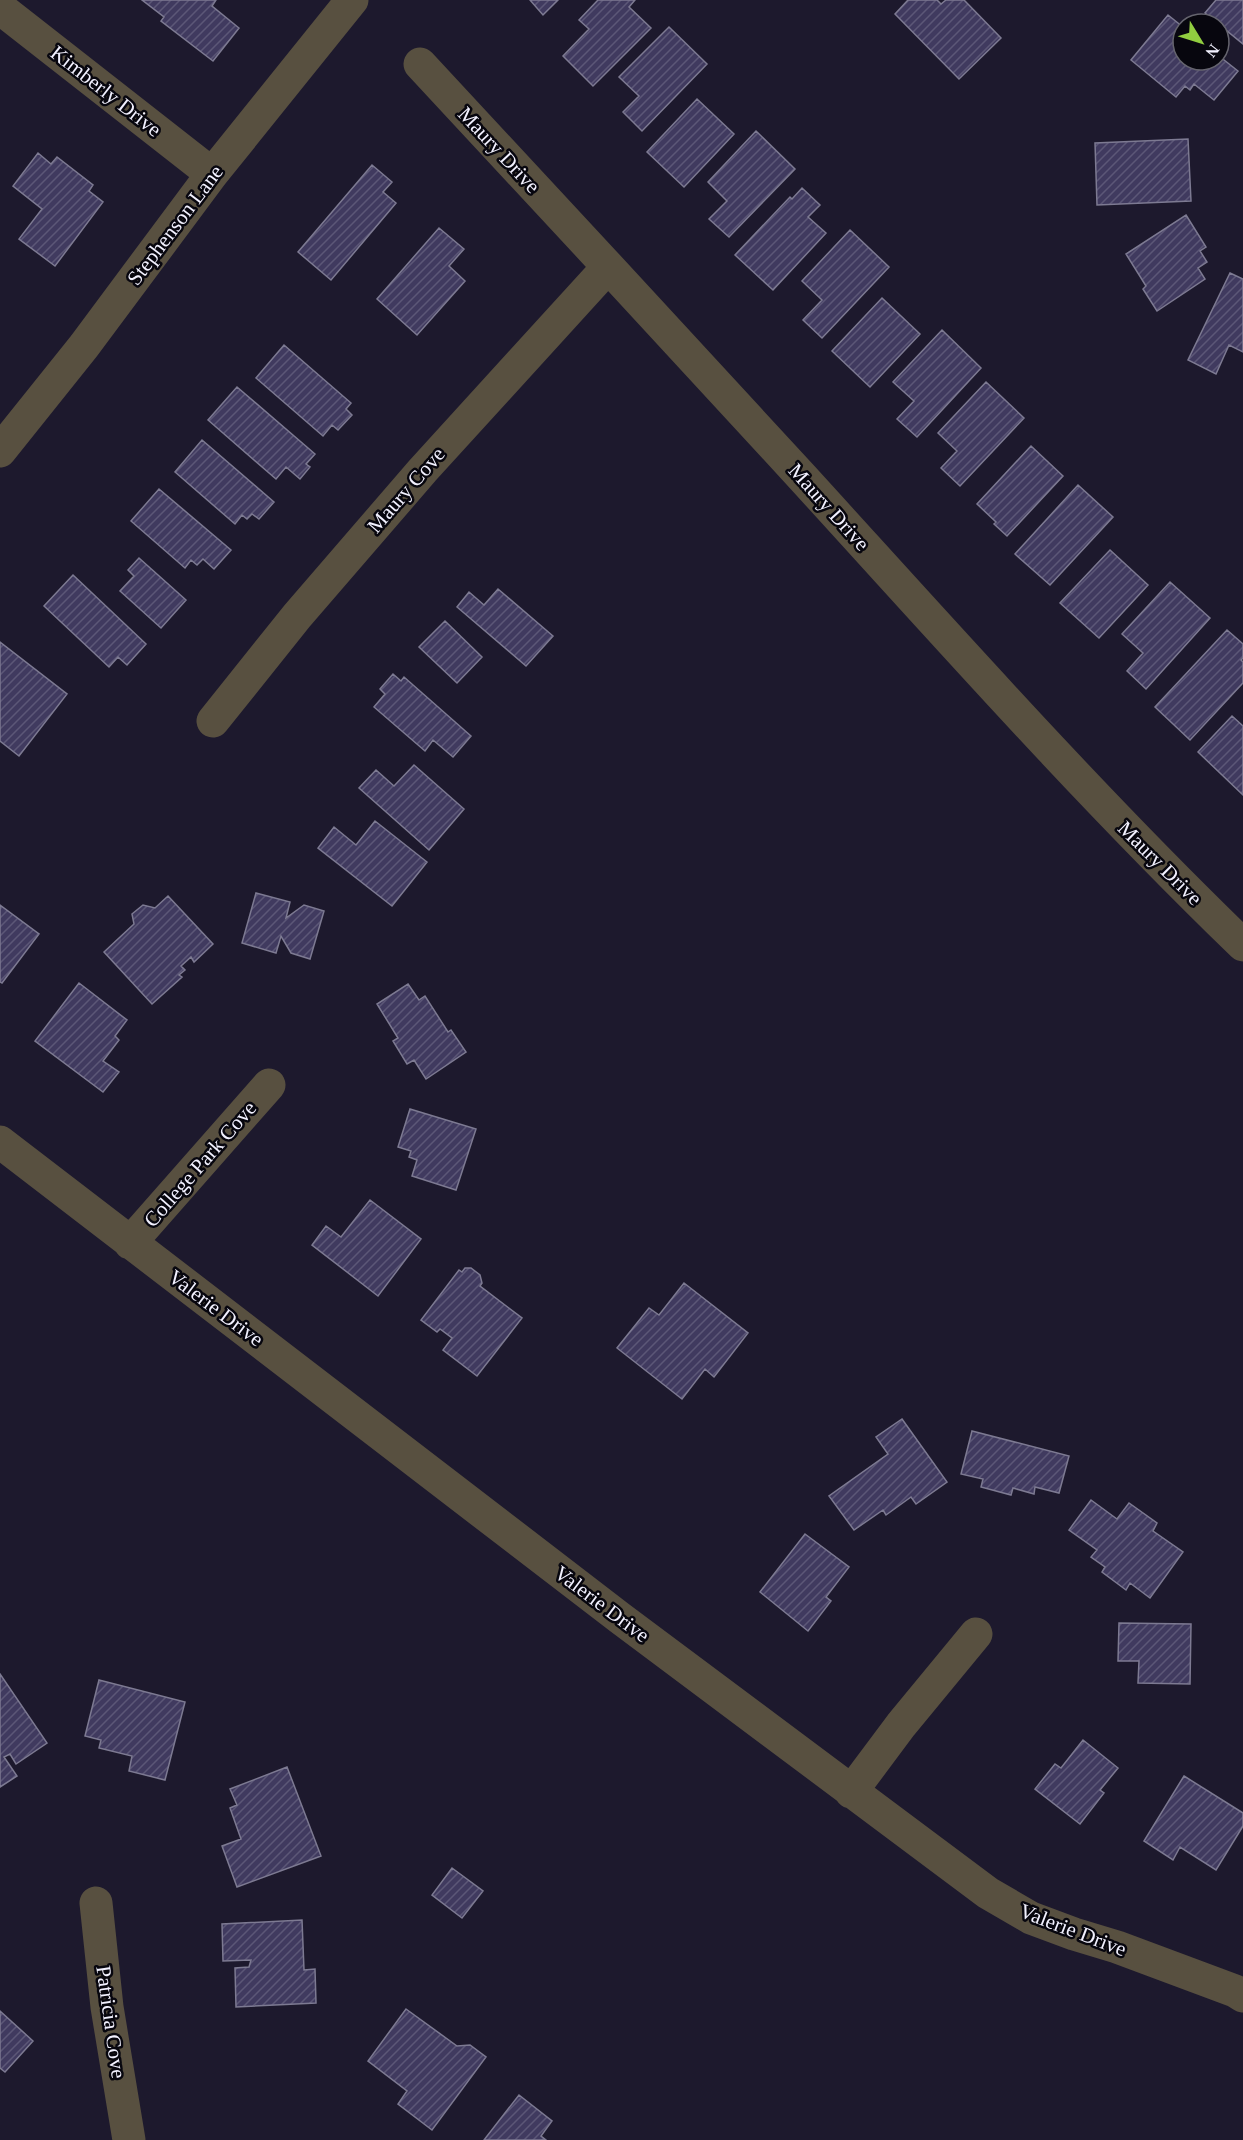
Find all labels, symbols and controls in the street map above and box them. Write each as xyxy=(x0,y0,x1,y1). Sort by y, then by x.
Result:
north arrow xyxy=(1171,12,1231,72)
street label: Kimberly Drive xyxy=(46,40,166,142)
text: N xyxy=(1202,41,1223,61)
street label: Maury Drive xyxy=(453,102,545,198)
street label: Stephenson Lane xyxy=(122,160,228,290)
street label: Maury Cove xyxy=(362,442,450,538)
street label: Maury Drive xyxy=(784,458,874,556)
street label: Maury Drive xyxy=(1113,816,1207,910)
street label: College Park Cove xyxy=(139,1096,261,1232)
street label: Valerie Drive xyxy=(164,1265,268,1351)
street label: Valerie Drive xyxy=(550,1561,654,1647)
street label: Valerie Drive xyxy=(1016,1899,1130,1961)
street label: Patricia Cove xyxy=(91,1964,131,2080)

